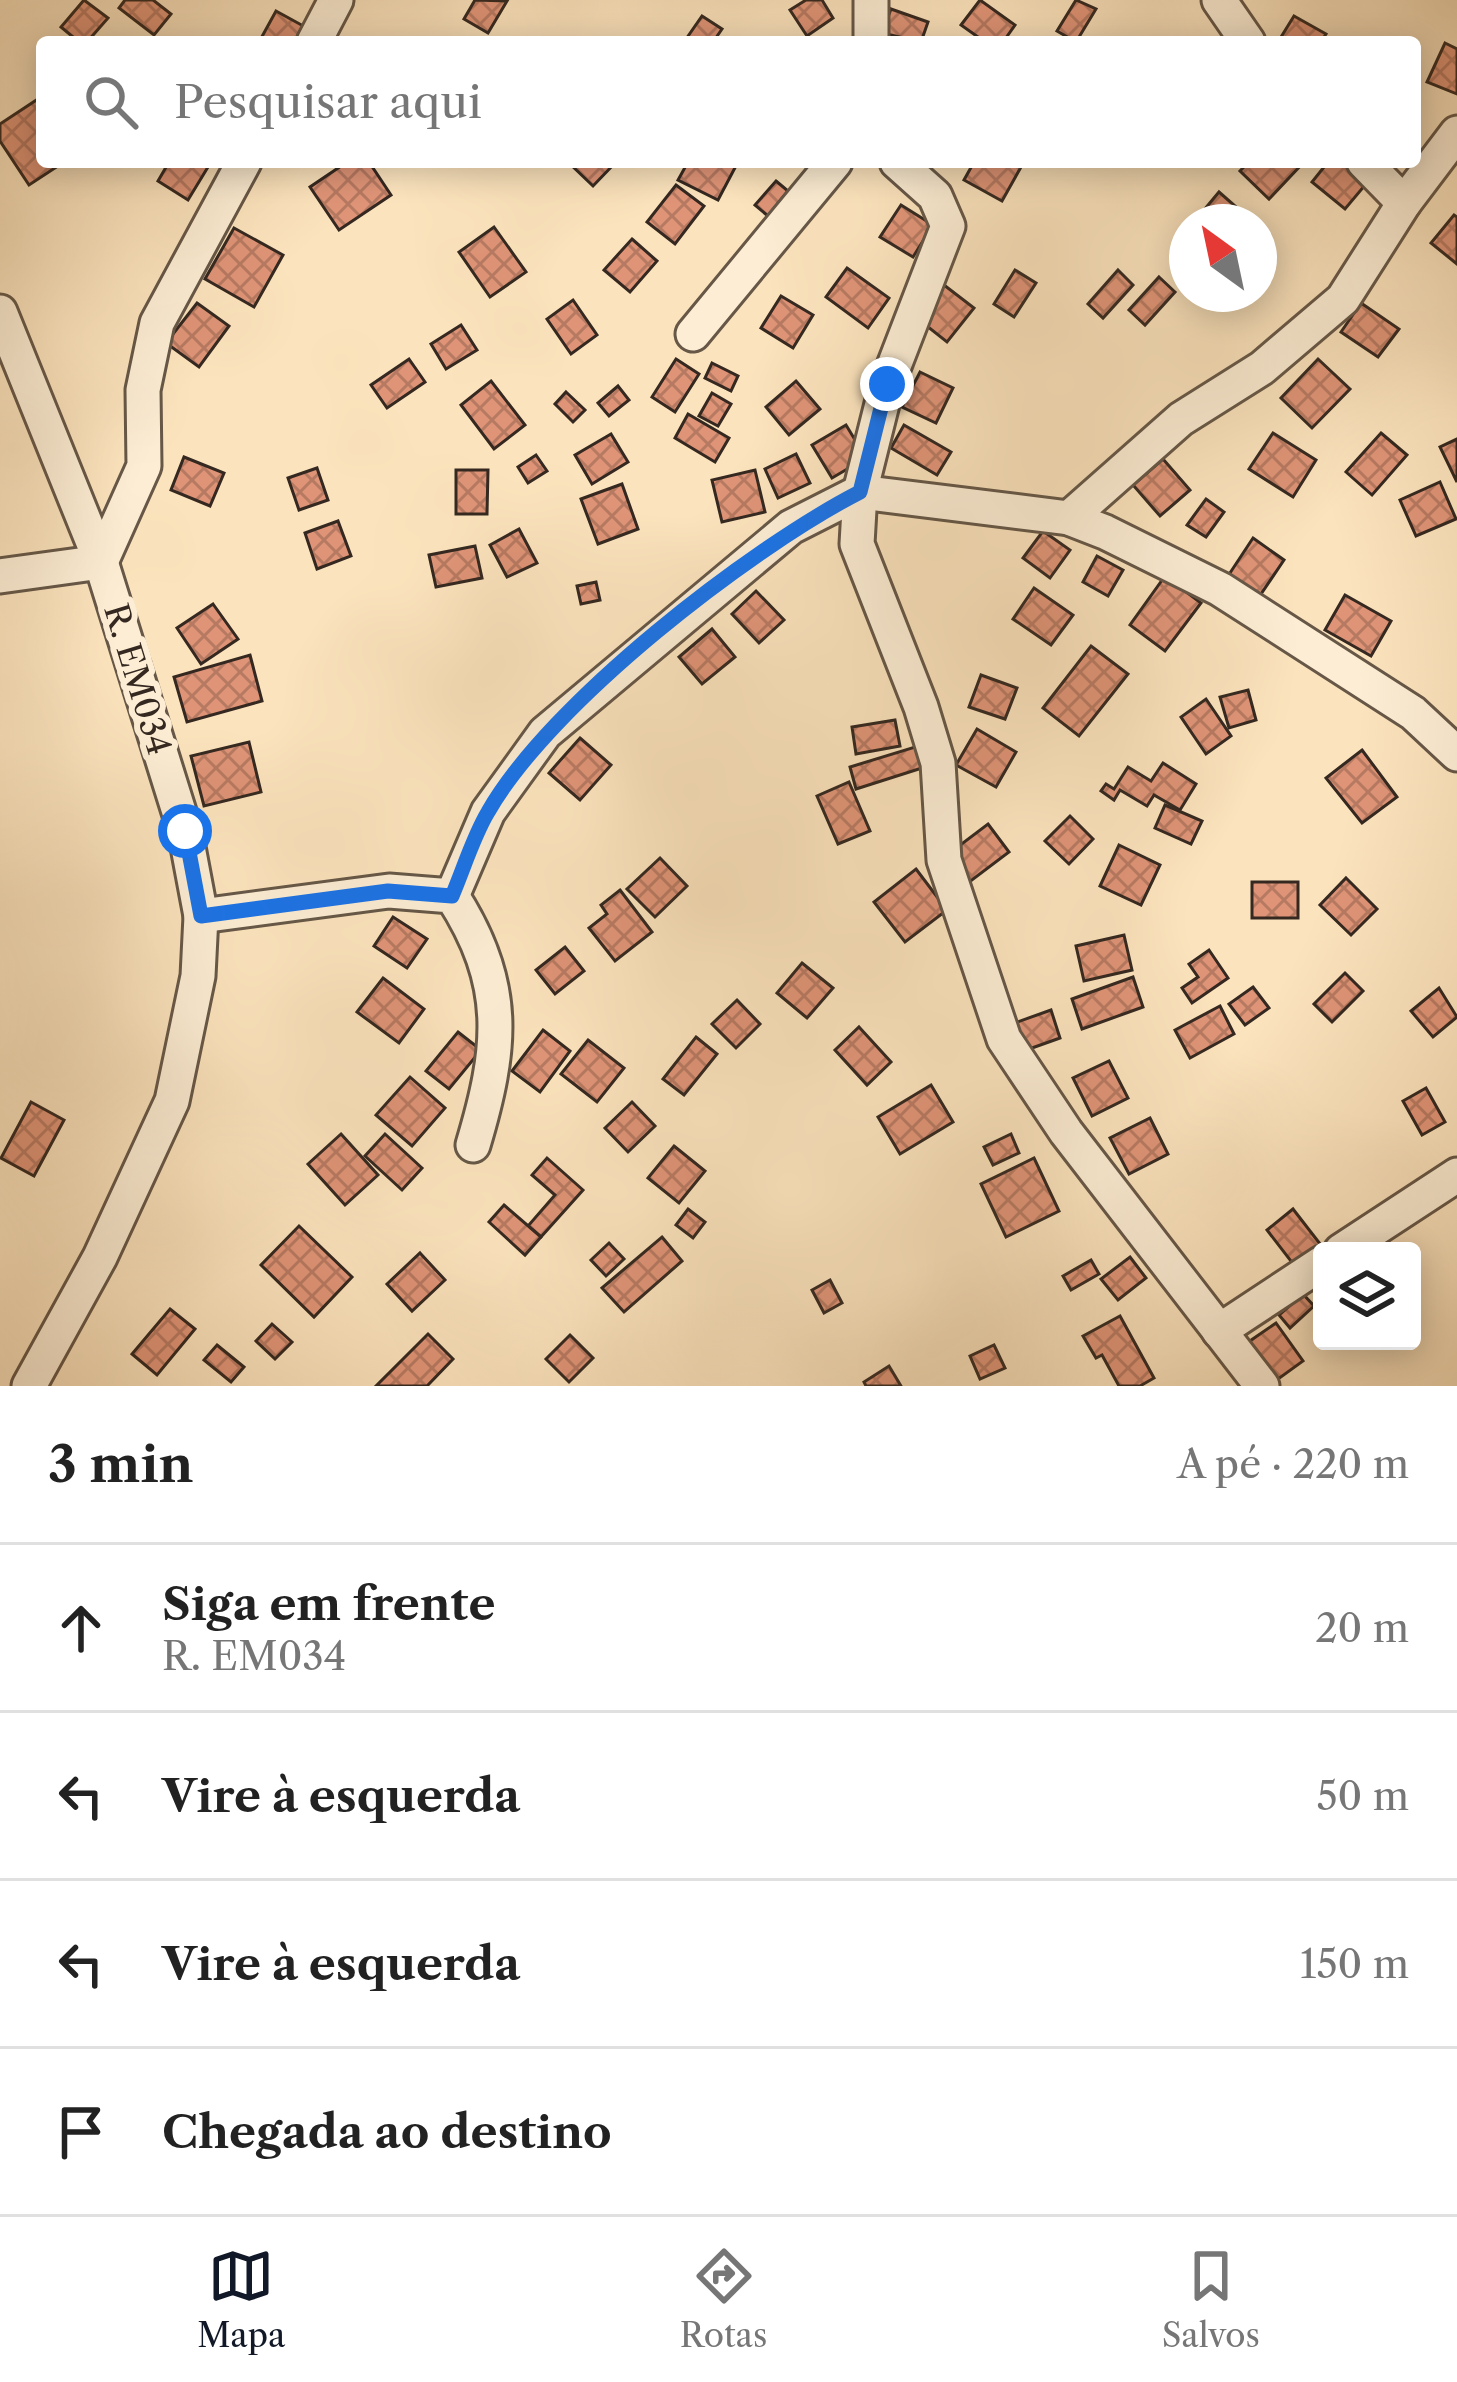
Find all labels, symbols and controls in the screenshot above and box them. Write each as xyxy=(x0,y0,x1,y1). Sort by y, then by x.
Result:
search box xyxy=(36,36,1421,168)
icon: search xyxy=(78,69,144,135)
text: Pesquisar aqui xyxy=(174,74,482,130)
north arrow xyxy=(1169,204,1277,312)
route end xyxy=(860,357,914,411)
street label: R. EM034 xyxy=(95,599,180,760)
route start xyxy=(158,804,212,858)
map controls xyxy=(1313,1242,1421,1350)
button: layers xyxy=(1313,1242,1421,1350)
text: 3 min xyxy=(48,1433,194,1495)
text: A pé · 220 m xyxy=(1177,1440,1409,1488)
text: Siga em frente xyxy=(162,1576,495,1632)
icon: ahead xyxy=(48,1595,114,1661)
text: 20 m xyxy=(1315,1604,1409,1652)
text: R. EM034 xyxy=(162,1632,346,1680)
icon: left xyxy=(48,1763,114,1829)
text: Vire à esquerda xyxy=(162,1768,520,1824)
text: 50 m xyxy=(1316,1772,1409,1820)
icon: left xyxy=(48,1931,114,1997)
text: Vire à esquerda xyxy=(162,1936,520,1992)
text: 150 m xyxy=(1300,1940,1409,1988)
icon: arrive xyxy=(48,2099,114,2165)
text: Chegada ao destino xyxy=(162,2104,612,2160)
tab: Mapa xyxy=(197,2243,285,2356)
tab: Rotas xyxy=(680,2243,767,2356)
tab: Salvos xyxy=(1162,2243,1260,2356)

